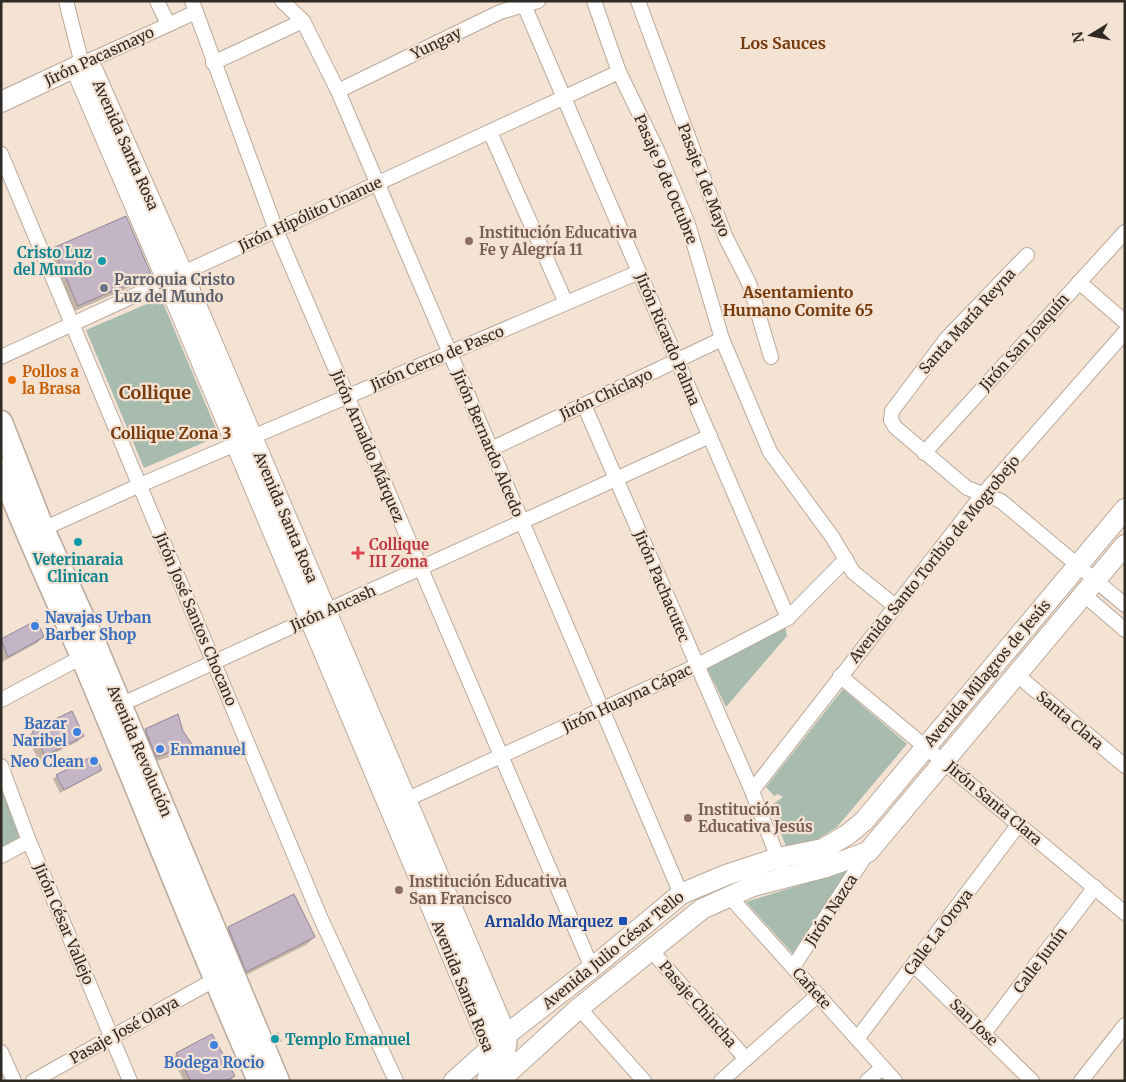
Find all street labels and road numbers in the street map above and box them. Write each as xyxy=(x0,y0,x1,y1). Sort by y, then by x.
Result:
street label: Jirón Pacasmayo xyxy=(40,22,157,90)
street label: Yungay xyxy=(407,23,464,64)
street label: Avenida Santa Rosa xyxy=(88,76,163,213)
street label: Pasaje 9 de Octubre xyxy=(630,111,702,247)
street label: Pasaje 1 de Mayo xyxy=(674,121,734,240)
street label: Jirón Hipólito Unanue xyxy=(234,172,385,256)
street label: Santa María Reyna xyxy=(915,264,1019,378)
street label: Jirón Ricardo Palma xyxy=(631,269,705,408)
street label: Jirón San Joaquín xyxy=(975,289,1073,395)
street label: Jirón Cerro de Pasco xyxy=(366,321,507,395)
street label: Jirón Chiclayo xyxy=(556,364,656,424)
street label: Jirón Arnaldo Márquez xyxy=(327,366,409,525)
street label: Jirón Bernardo Alcedo xyxy=(448,366,528,520)
street label: Avenida Santa Rosa xyxy=(249,448,322,585)
street label: Avenida Santo Toribio de Mogrobejo xyxy=(844,451,1024,667)
street label: Jirón Pachacutec xyxy=(630,526,694,645)
street label: Jirón José Santos Chocano xyxy=(150,529,241,709)
street label: Jirón Ancash xyxy=(286,581,379,636)
street label: Avenida Milagros de Jesús xyxy=(919,595,1054,751)
street label: Jirón Huayna Cápac xyxy=(558,659,695,737)
street label: Avenida Revolución xyxy=(103,681,176,820)
street label: Santa Clara xyxy=(1033,687,1107,753)
street label: Jirón Santa Clara xyxy=(941,756,1046,849)
street label: Jirón César Vallejo xyxy=(29,860,98,988)
street label: Jirón Nazca xyxy=(800,871,861,950)
street label: Calle La Oroya xyxy=(900,885,976,979)
street label: Avenida Julio César Tello xyxy=(538,887,688,1014)
street label: Avenida Santa Rosa xyxy=(427,916,498,1055)
street label: Calle Junín xyxy=(1009,923,1071,997)
street label: Pasaje Chincha xyxy=(655,957,741,1051)
street label: Cañete xyxy=(788,963,836,1013)
street label: Pasaje José Olaya xyxy=(66,992,182,1068)
street label: San Jose xyxy=(946,994,1002,1050)

